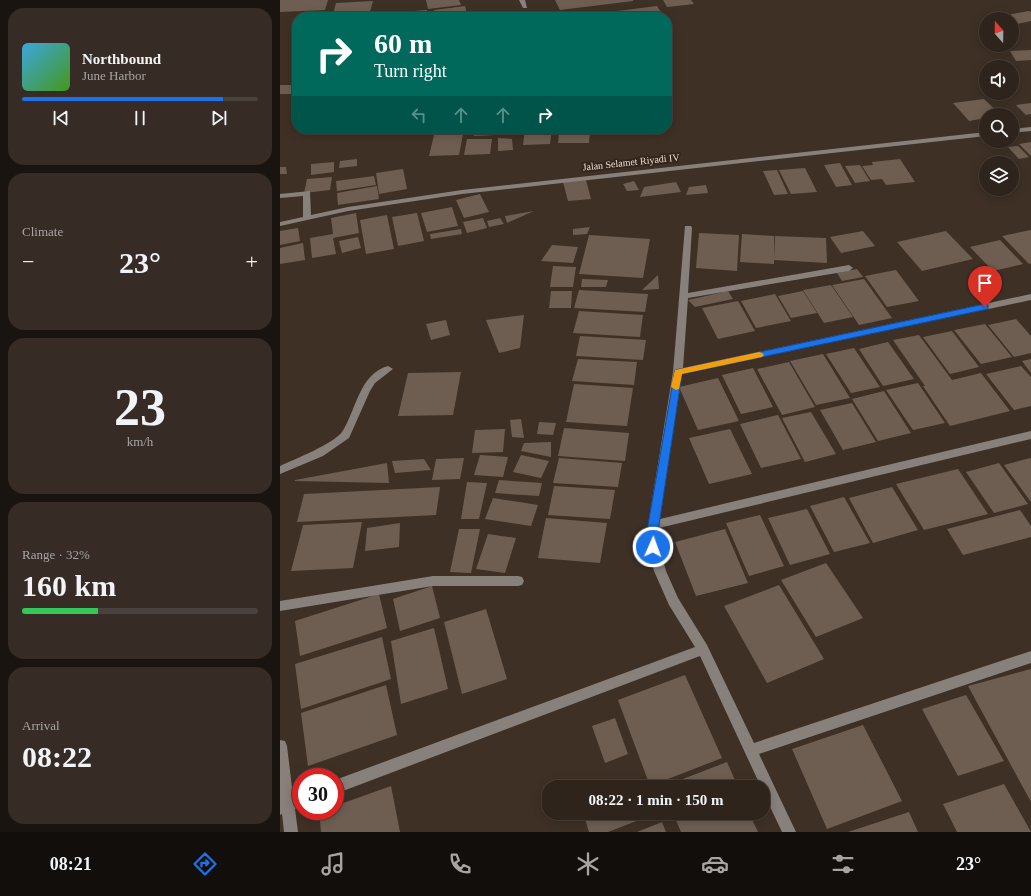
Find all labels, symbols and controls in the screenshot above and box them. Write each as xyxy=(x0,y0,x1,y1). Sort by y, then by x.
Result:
north arrow xyxy=(979,12,1019,52)
map controls xyxy=(979,12,1019,196)
icon: right xyxy=(308,28,360,80)
text: 60 m xyxy=(374,28,432,59)
text: Northbound xyxy=(82,51,161,67)
button: sound xyxy=(979,60,1019,100)
text: Turn right xyxy=(374,61,447,81)
text: June Harbor xyxy=(82,68,146,83)
icon: left xyxy=(408,104,430,126)
icon: ahead xyxy=(450,104,472,126)
icon: ahead xyxy=(492,104,514,126)
icon: right xyxy=(534,104,556,126)
icon: previous xyxy=(50,107,72,129)
icon: pause xyxy=(129,107,151,129)
icon: next xyxy=(208,107,230,129)
button: search xyxy=(979,108,1019,148)
street label: Jalan Selamet Riyadi IV xyxy=(582,151,681,173)
button: layers xyxy=(979,156,1019,196)
text: Climate xyxy=(22,224,63,239)
text: 23° xyxy=(119,246,161,279)
text: − xyxy=(22,249,34,274)
text: + xyxy=(246,249,258,274)
pin xyxy=(968,266,1002,307)
icon: arrive xyxy=(974,272,996,294)
text: 23 xyxy=(114,379,166,436)
text: km/h xyxy=(127,434,153,449)
position arrow xyxy=(632,526,674,568)
text: Range · 32% xyxy=(22,547,90,562)
text: 160 km xyxy=(22,569,116,602)
text: Arrival xyxy=(22,718,60,733)
text: 08:22 xyxy=(22,740,92,773)
speed limit sign: 30 xyxy=(292,768,344,820)
text: 08:22 · 1 min · 150 m xyxy=(589,792,724,808)
icon: directions xyxy=(191,850,219,878)
icon: music xyxy=(319,850,347,878)
icon: phone xyxy=(446,850,474,878)
icon: climate xyxy=(574,850,602,878)
icon: car xyxy=(701,850,729,878)
icon: filters xyxy=(829,850,857,878)
text: 08:21 xyxy=(50,854,92,874)
text: 23° xyxy=(956,854,981,874)

